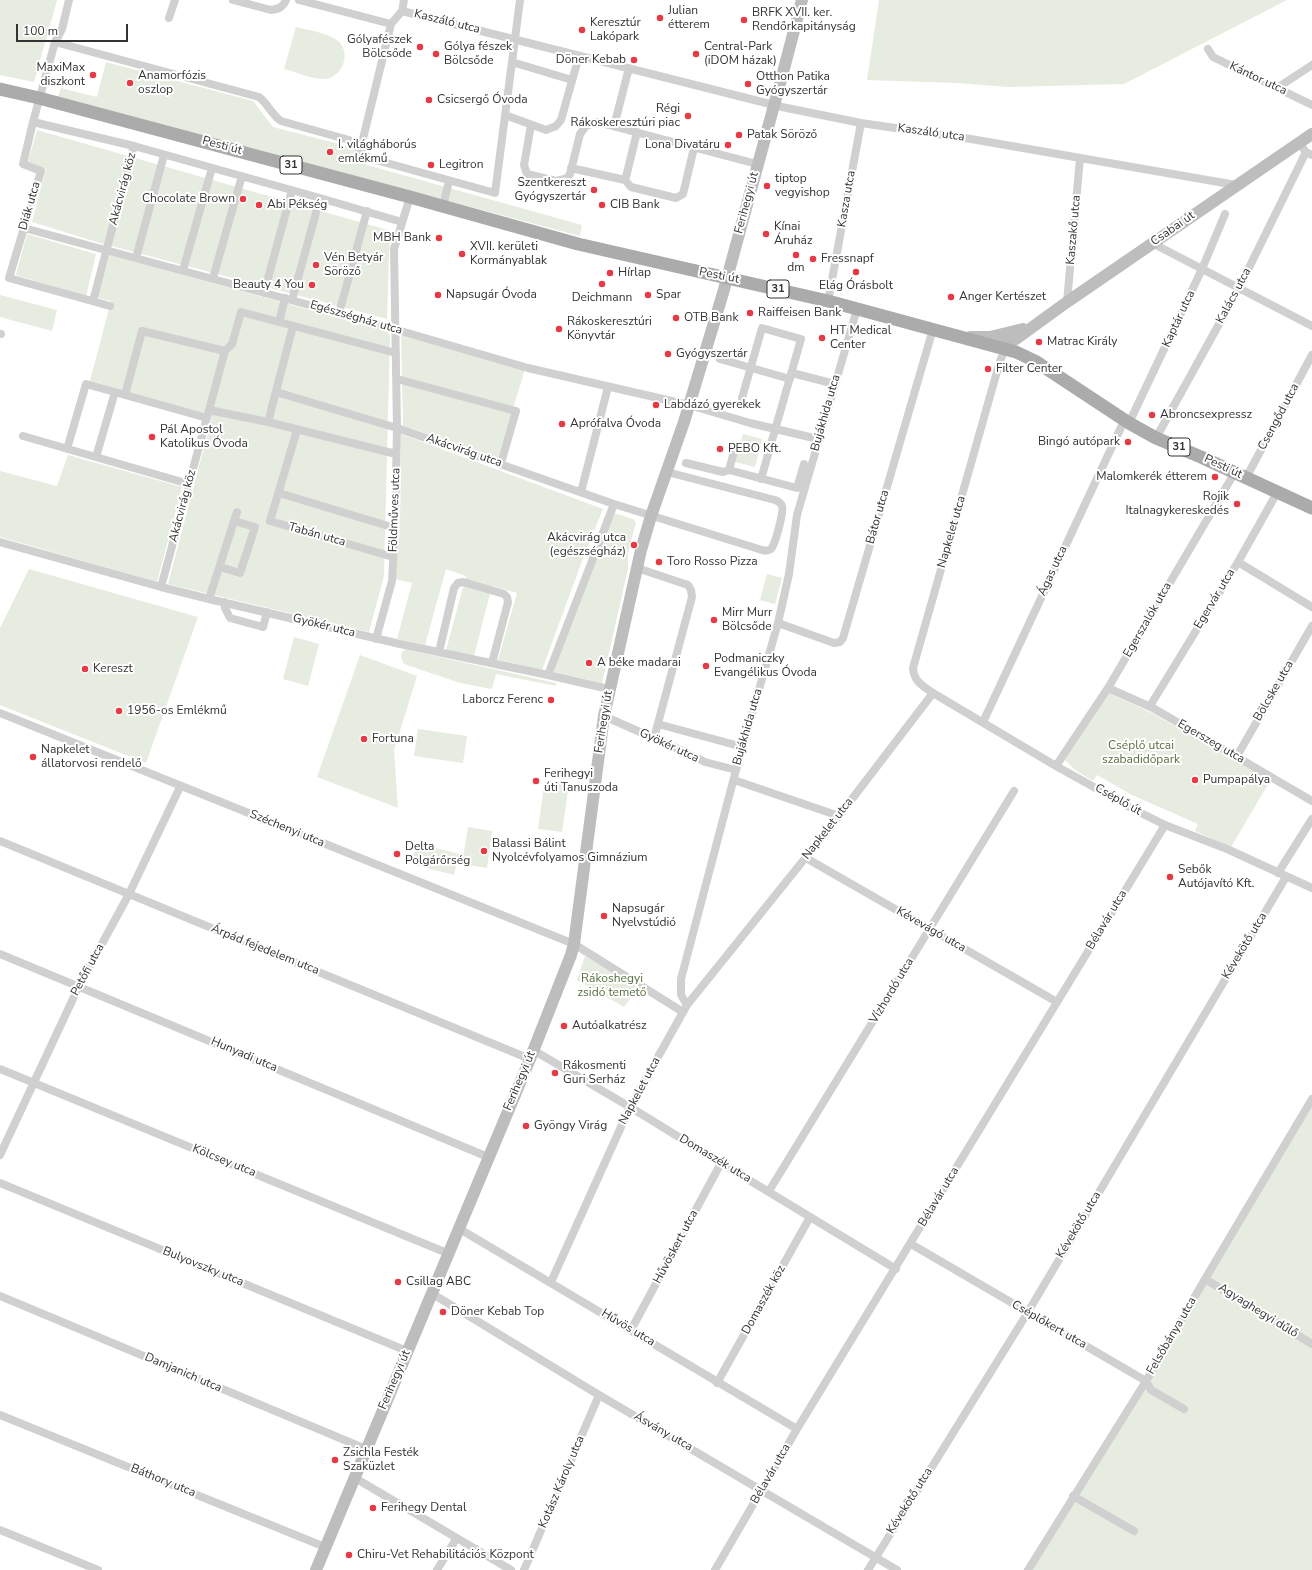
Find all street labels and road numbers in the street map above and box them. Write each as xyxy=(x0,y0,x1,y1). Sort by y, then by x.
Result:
street label: Kaszáló utca xyxy=(413,7,481,37)
street label: Kántor utca xyxy=(1227,59,1289,99)
street label: Kaszáló utca xyxy=(897,121,965,145)
street label: Pesti út xyxy=(201,134,243,158)
street label: Akácvirág köz xyxy=(106,151,140,227)
road number: 31 xyxy=(280,156,302,174)
street label: Kasza utca xyxy=(835,170,859,228)
street label: Ferihegyi út xyxy=(732,171,762,235)
street label: Diák utca xyxy=(16,180,44,232)
street label: Kaszakő utca xyxy=(1064,195,1084,265)
street label: Csabai út xyxy=(1148,209,1198,249)
street label: Pesti út xyxy=(698,265,740,287)
street label: Kalács utca xyxy=(1213,266,1255,326)
road number: 31 xyxy=(767,280,789,298)
street label: Kaptár utca xyxy=(1159,288,1199,350)
street label: Egészségház utca xyxy=(308,298,404,338)
street label: Bujákhida utca xyxy=(808,373,844,453)
street label: Csengőd utca xyxy=(1255,381,1303,453)
street label: Akácvirág utca xyxy=(424,431,504,471)
road number: 31 xyxy=(1168,438,1190,456)
street label: Pesti út xyxy=(1202,452,1244,482)
street label: Földműves utca xyxy=(386,467,404,553)
street label: Akácvirág köz xyxy=(166,468,200,544)
street label: Bátor utca xyxy=(863,488,893,546)
street label: Napkelet utca xyxy=(935,494,969,570)
street label: Tabán utca xyxy=(287,520,347,550)
street label: Ágas utca xyxy=(1035,544,1071,598)
street label: Egervár utca xyxy=(1191,566,1239,632)
street label: Egerszalók utca xyxy=(1121,580,1175,660)
street label: Gyökér utca xyxy=(291,611,357,641)
street label: Bölcske utca xyxy=(1251,658,1297,724)
street label: Bujákhida utca xyxy=(730,687,766,767)
street label: Ferihegyi út xyxy=(592,690,616,754)
street label: Egerszeg utca xyxy=(1175,717,1247,767)
street label: Gyökér utca xyxy=(637,726,701,766)
street label: Cséplő út xyxy=(1092,781,1144,819)
street label: Napkelet utca xyxy=(799,795,857,863)
street label: Széchenyi utca xyxy=(247,807,327,851)
street label: Bélavár utca xyxy=(1084,888,1130,952)
street label: Kévevágó utca xyxy=(894,904,968,956)
street label: Kévekötő utca xyxy=(1219,910,1271,982)
street label: Árpád fejedelem utca xyxy=(209,922,321,978)
street label: Petőfi utca xyxy=(68,941,108,999)
street label: Vízhordó utca xyxy=(867,956,917,1026)
street label: Hunyadi utca xyxy=(209,1035,279,1075)
street label: Ferihegyi út xyxy=(501,1049,539,1113)
street label: Napkelet utca xyxy=(616,1055,664,1127)
street label: Domaszék utca xyxy=(676,1132,754,1186)
street label: Kölcsey utca xyxy=(190,1142,258,1180)
street label: Bélavár utca xyxy=(916,1165,962,1229)
street label: Kévekötő utca xyxy=(1053,1189,1105,1261)
street label: Hűvöskert utca xyxy=(651,1208,701,1286)
street label: Bulyovszky utca xyxy=(160,1244,246,1290)
street label: Domaszék köz xyxy=(739,1263,789,1337)
street label: Agyaghegyi dűlő xyxy=(1215,1281,1301,1341)
street label: Felsőbánya utca xyxy=(1144,1295,1200,1377)
street label: Cséplőkert utca xyxy=(1009,1298,1089,1352)
street label: Hűvös utca xyxy=(598,1306,658,1350)
street label: Ferihegyi út xyxy=(376,1348,414,1412)
street label: Damjanich utca xyxy=(142,1350,224,1396)
street label: Ásvány utca xyxy=(631,1409,695,1455)
street label: Kotász Károly utca xyxy=(536,1434,588,1530)
street label: Bélavár utca xyxy=(748,1441,794,1507)
street label: Báthory utca xyxy=(128,1461,198,1501)
street label: Kévekötő utca xyxy=(884,1465,936,1537)

